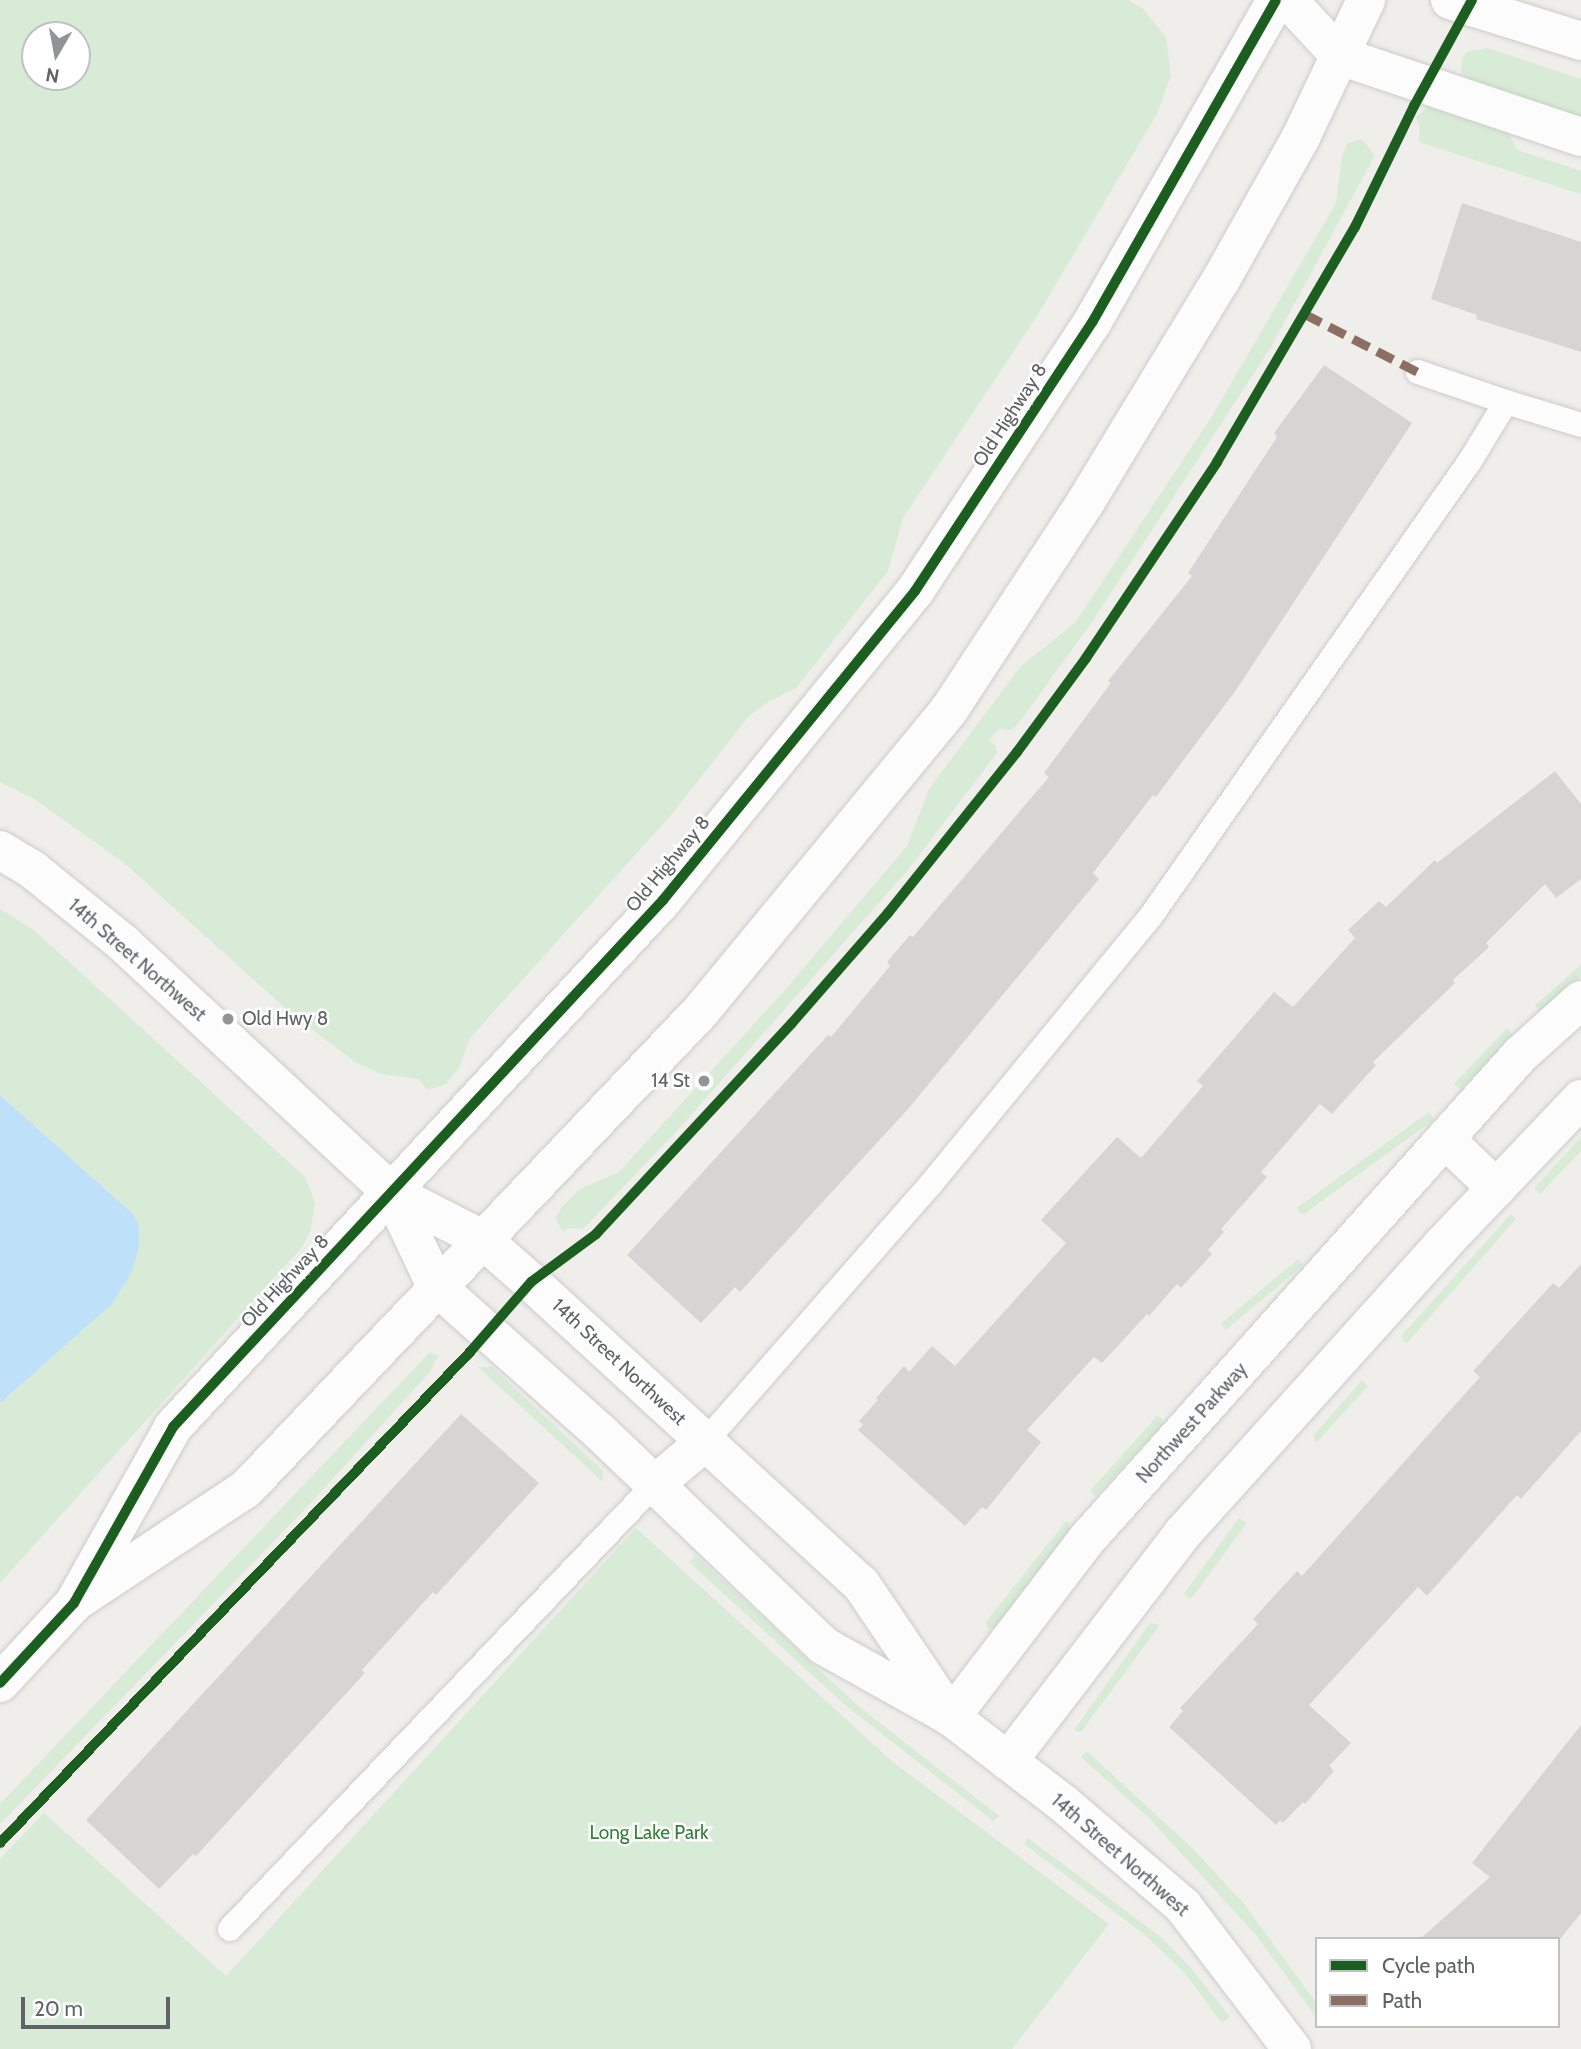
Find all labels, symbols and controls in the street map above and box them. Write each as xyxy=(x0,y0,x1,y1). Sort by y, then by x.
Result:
north arrow xyxy=(21,21,91,91)
text: N xyxy=(44,63,61,88)
street label: Old Highway 8 xyxy=(968,359,1052,471)
street label: Old Highway 8 xyxy=(621,811,715,917)
street label: 14th Street Northwest xyxy=(63,894,211,1026)
place label: Old Hwy 8 xyxy=(242,1008,328,1030)
marker: Old Hwy 8 xyxy=(220,1011,236,1027)
place label: 14 St xyxy=(651,1070,690,1092)
marker: 14 St xyxy=(696,1073,712,1089)
street label: Old Highway 8 xyxy=(236,1230,334,1332)
street label: 14th Street Northwest xyxy=(547,1294,691,1430)
street label: Northwest Parkway xyxy=(1132,1358,1252,1488)
street label: 14th Street Northwest xyxy=(1046,1789,1194,1921)
park label: Long Lake Park xyxy=(589,1822,709,1844)
legend xyxy=(1315,1937,1560,2028)
text: Cycle path xyxy=(1382,1953,1475,1978)
scale bar xyxy=(24,1982,173,2026)
text: Path xyxy=(1382,1988,1422,2013)
text: 20 m xyxy=(34,1996,83,2021)

